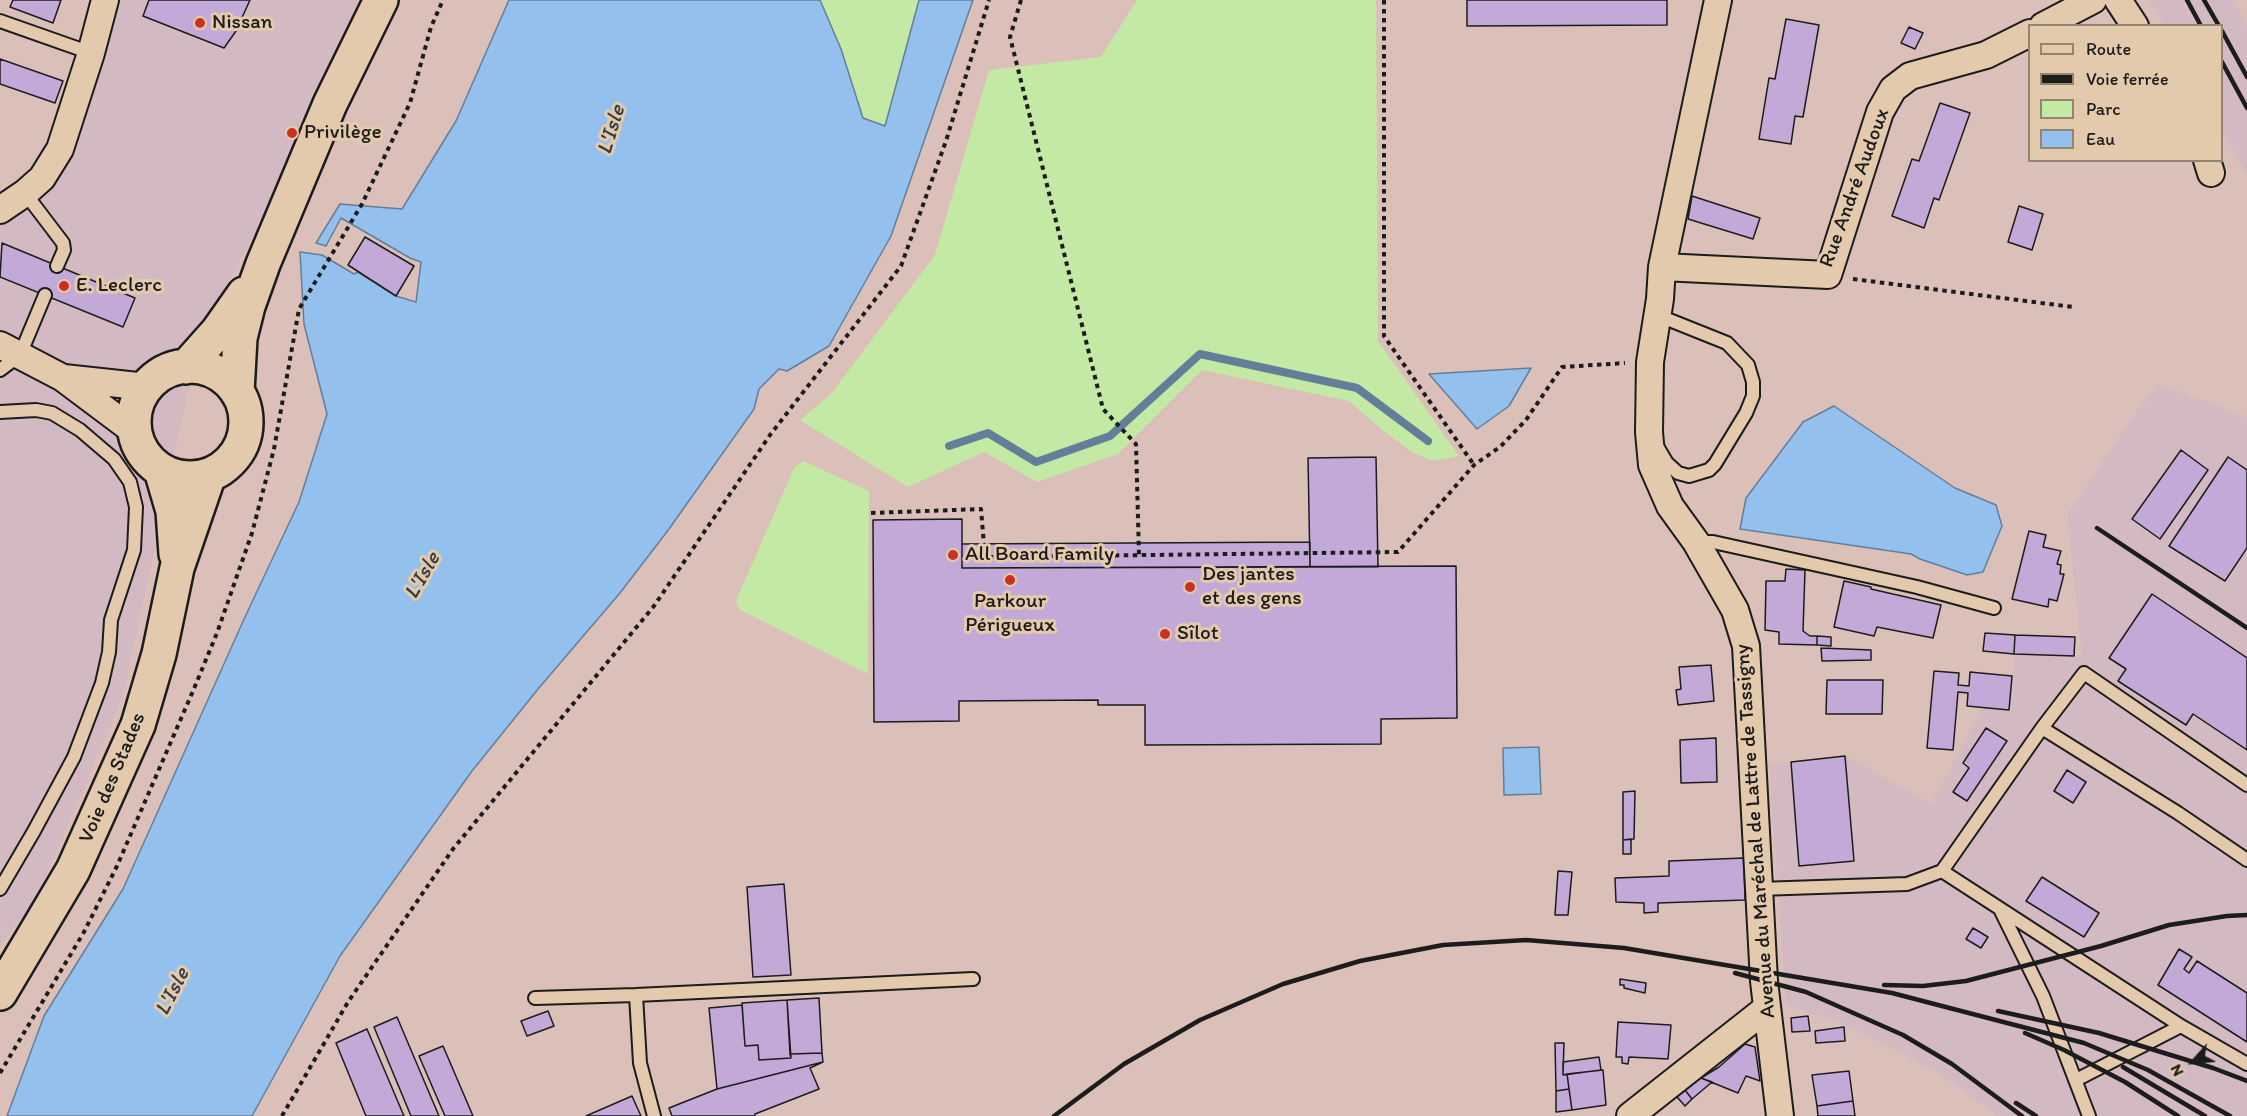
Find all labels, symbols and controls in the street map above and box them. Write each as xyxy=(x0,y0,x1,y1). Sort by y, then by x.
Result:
place label: Nissan xyxy=(212,10,272,36)
marker: Nissan xyxy=(193,16,207,30)
legend xyxy=(2028,24,2223,162)
text: Route xyxy=(2086,38,2131,60)
text: Voie ferrée xyxy=(2086,68,2168,90)
text: Parc xyxy=(2086,98,2120,120)
water label: L'Isle xyxy=(592,102,632,158)
street label: Rue André Audoux xyxy=(1815,105,1895,271)
place label: Privilège xyxy=(304,120,382,146)
marker: Privilège xyxy=(285,126,299,140)
text: Eau xyxy=(2086,128,2115,150)
place label: E. Leclerc xyxy=(76,273,162,299)
marker: E. Leclerc xyxy=(57,279,71,293)
place label: All Board Family xyxy=(965,542,1114,568)
water label: L'Isle xyxy=(399,548,447,604)
marker: All Board Family xyxy=(946,548,960,562)
place label: Des jantes et des gens xyxy=(1202,562,1302,612)
marker: Parkour Périgueux xyxy=(1003,573,1017,587)
marker: Des jantes et des gens xyxy=(1183,580,1197,594)
place label: Parkour Périgueux xyxy=(965,589,1055,639)
place label: Sîlot xyxy=(1177,621,1219,647)
marker: Sîlot xyxy=(1158,627,1172,641)
street label: Avenue du Maréchal de Lattre de Tassigny xyxy=(1730,643,1782,1019)
street label: Voie des Stades xyxy=(74,709,152,847)
water label: L'Isle xyxy=(150,964,196,1020)
north arrow xyxy=(2163,1032,2223,1092)
text: N xyxy=(2166,1061,2187,1080)

